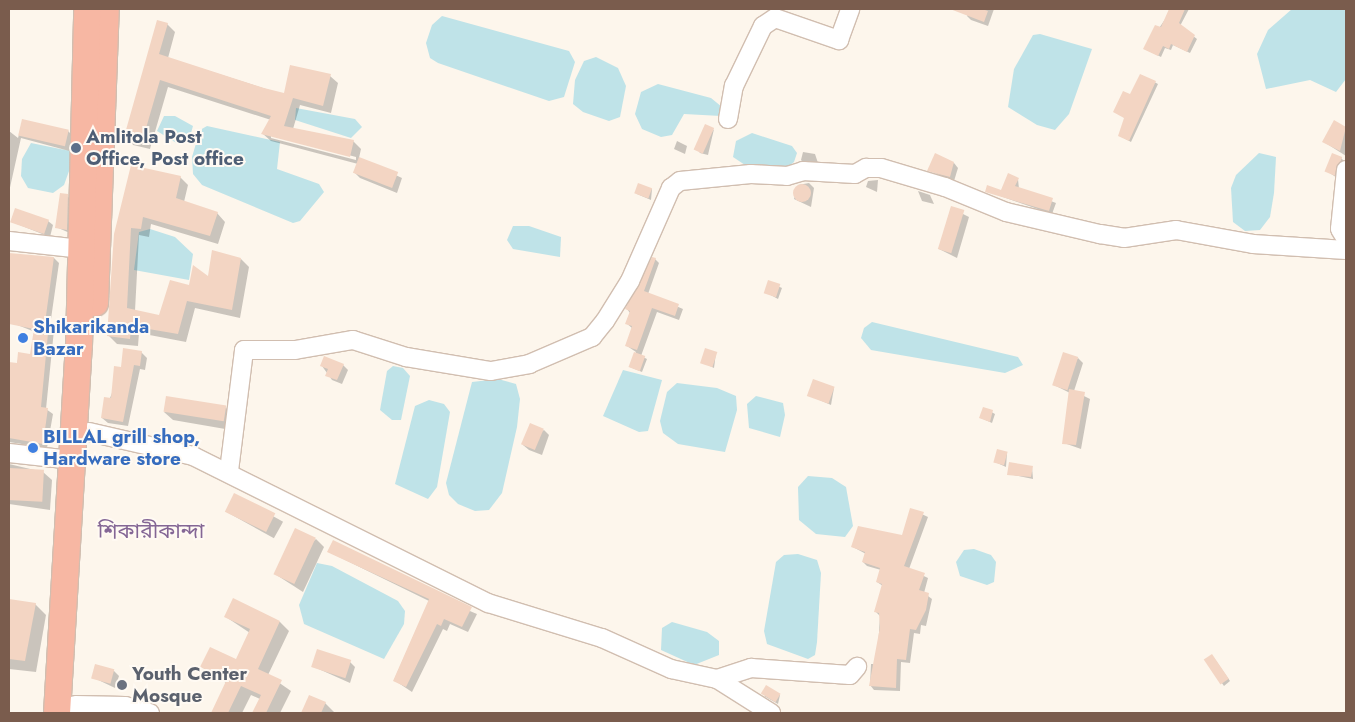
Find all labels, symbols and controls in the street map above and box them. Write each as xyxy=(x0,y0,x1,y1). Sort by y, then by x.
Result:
place label: Amlitola Post Office, Post office xyxy=(86,126,244,170)
marker: Amlitola Post Office, Post office xyxy=(70,142,82,154)
place label: Shikarikanda Bazar xyxy=(33,316,149,360)
marker: Shikarikanda Bazar xyxy=(17,332,29,344)
place label: BILLAL grill shop, Hardware store xyxy=(43,426,200,470)
marker: BILLAL grill shop, Hardware store xyxy=(27,442,39,454)
district label: শিকারীকান্দা xyxy=(98,518,204,544)
place label: Youth Center Mosque xyxy=(132,663,247,707)
marker: Youth Center Mosque xyxy=(116,679,128,691)

